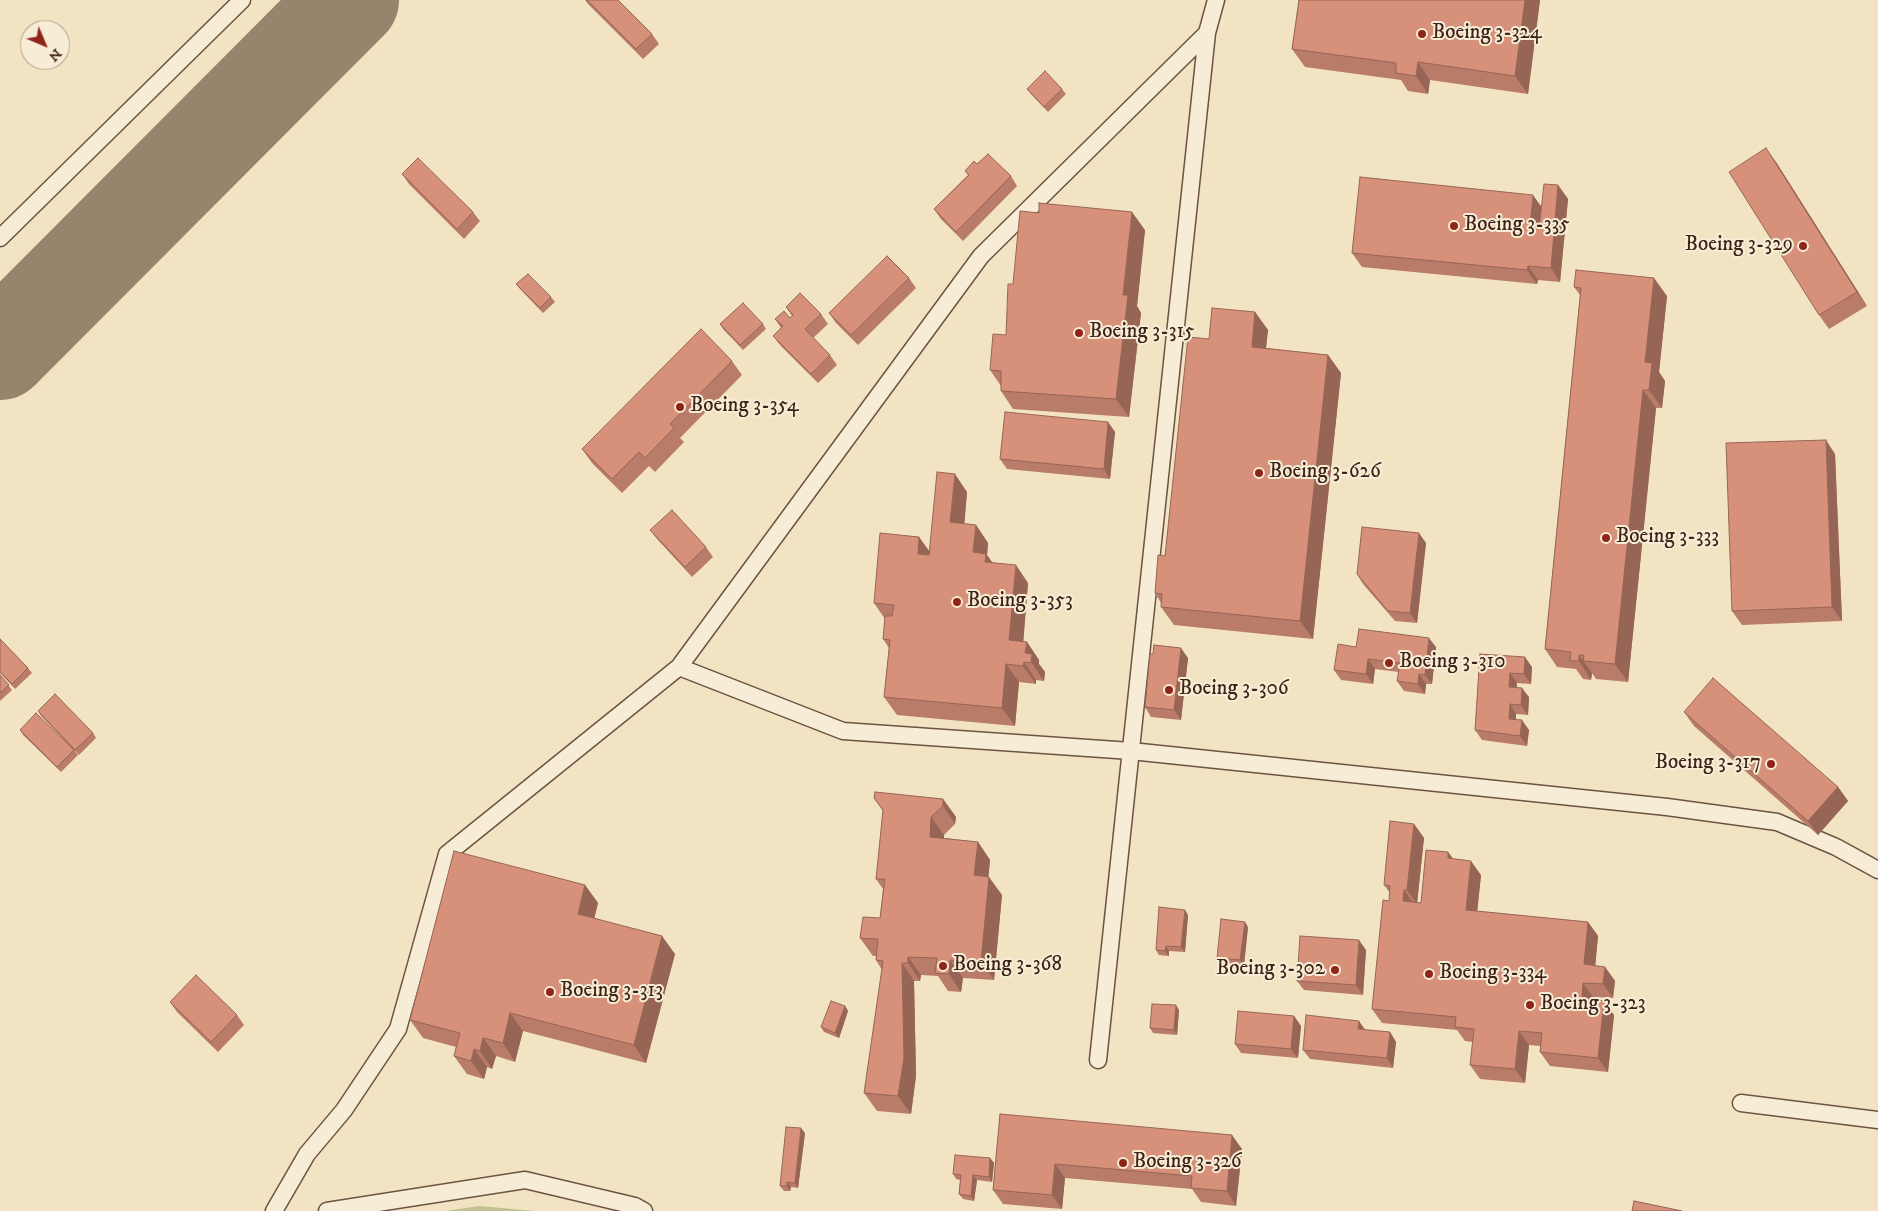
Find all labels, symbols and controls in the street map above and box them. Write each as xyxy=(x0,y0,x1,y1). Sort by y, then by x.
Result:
north arrow xyxy=(20,20,70,70)
place label: Boeing 3-324 xyxy=(1432,21,1542,47)
marker: Boeing 3-324 xyxy=(1416,28,1428,40)
text: N xyxy=(44,44,65,65)
place label: Boeing 3-335 xyxy=(1464,213,1570,239)
marker: Boeing 3-335 xyxy=(1448,220,1460,232)
place label: Boeing 3-329 xyxy=(1685,233,1793,259)
marker: Boeing 3-329 xyxy=(1797,240,1809,252)
place label: Boeing 3-315 xyxy=(1089,320,1195,346)
marker: Boeing 3-315 xyxy=(1073,327,1085,339)
place label: Boeing 3-354 xyxy=(690,394,799,420)
marker: Boeing 3-354 xyxy=(674,401,686,413)
place label: Boeing 3-626 xyxy=(1269,460,1381,486)
marker: Boeing 3-626 xyxy=(1253,467,1265,479)
place label: Boeing 3-333 xyxy=(1616,525,1719,551)
marker: Boeing 3-333 xyxy=(1600,532,1612,544)
place label: Boeing 3-353 xyxy=(967,589,1073,615)
marker: Boeing 3-353 xyxy=(951,596,963,608)
place label: Boeing 3-310 xyxy=(1399,650,1505,676)
marker: Boeing 3-310 xyxy=(1383,657,1395,669)
place label: Boeing 3-306 xyxy=(1179,677,1289,703)
marker: Boeing 3-306 xyxy=(1163,684,1175,696)
place label: Boeing 3-317 xyxy=(1655,751,1761,777)
marker: Boeing 3-317 xyxy=(1765,758,1777,770)
place label: Boeing 3-368 xyxy=(953,953,1062,979)
place label: Boeing 3-302 xyxy=(1216,957,1325,983)
marker: Boeing 3-368 xyxy=(937,960,949,972)
place label: Boeing 3-334 xyxy=(1439,961,1546,987)
marker: Boeing 3-302 xyxy=(1329,964,1341,976)
marker: Boeing 3-334 xyxy=(1423,968,1435,980)
place label: Boeing 3-313 xyxy=(560,979,663,1005)
marker: Boeing 3-313 xyxy=(544,986,556,998)
place label: Boeing 3-323 xyxy=(1540,992,1646,1018)
marker: Boeing 3-323 xyxy=(1524,999,1536,1011)
place label: Boeing 3-326 xyxy=(1133,1150,1242,1176)
marker: Boeing 3-326 xyxy=(1117,1157,1129,1169)

